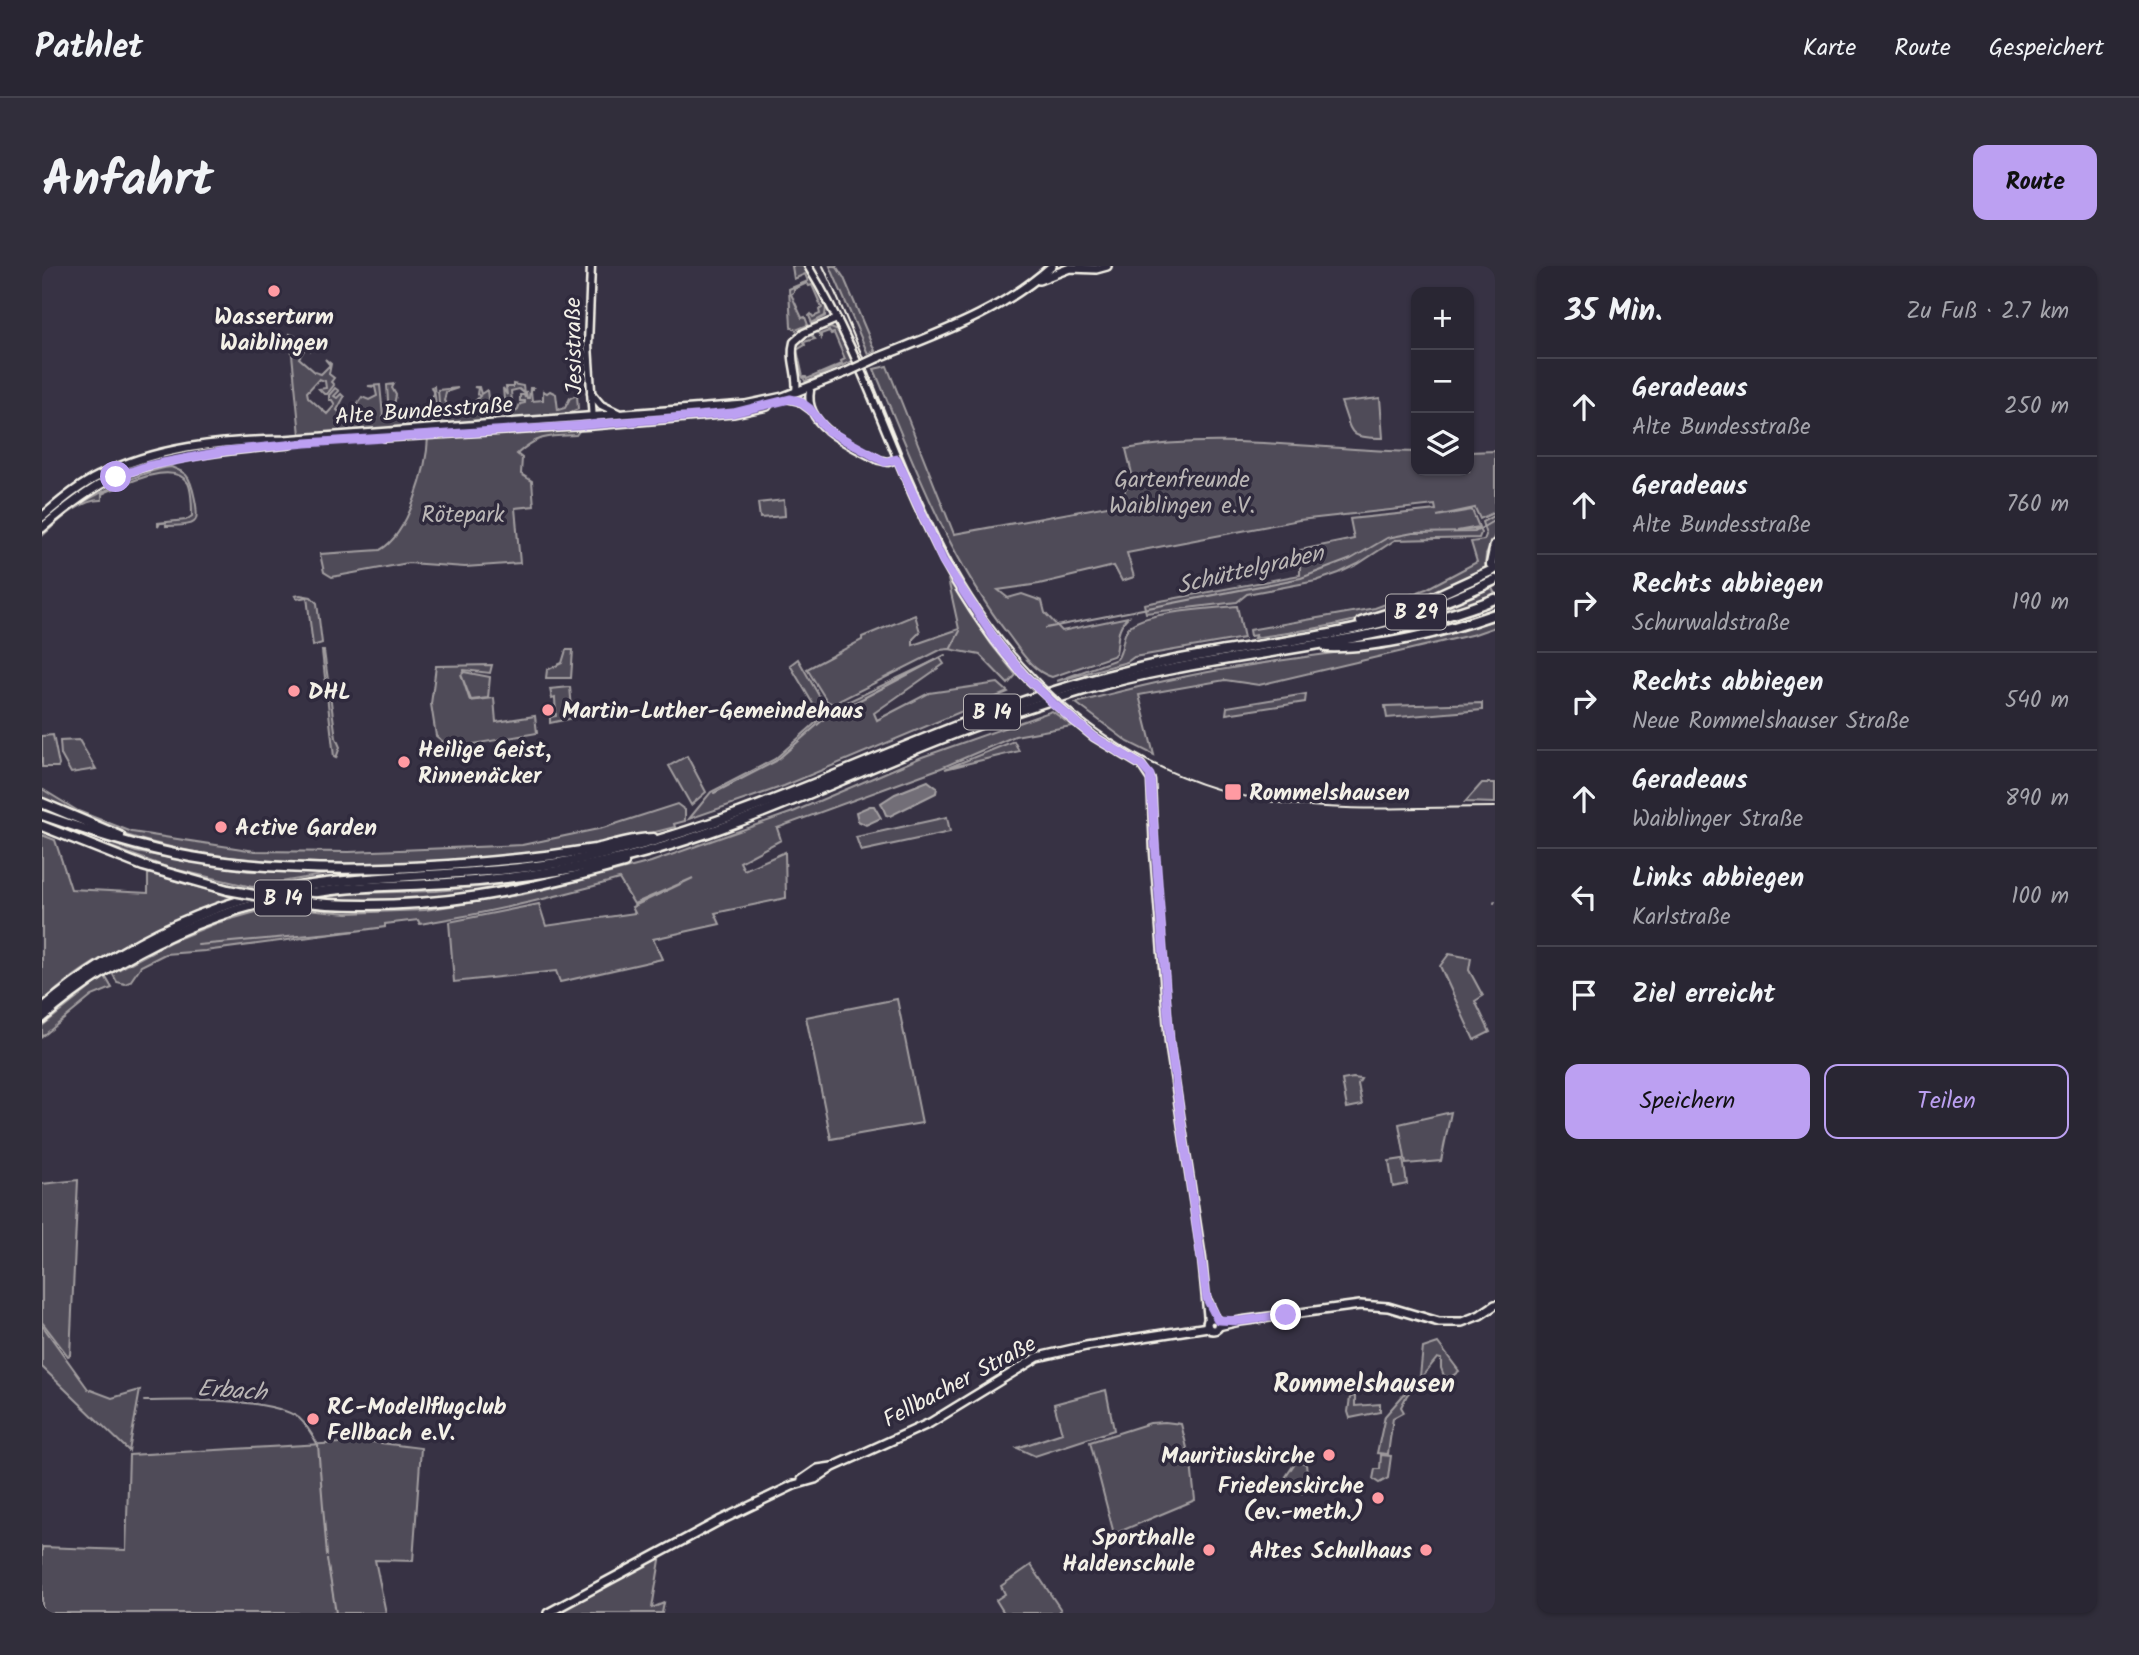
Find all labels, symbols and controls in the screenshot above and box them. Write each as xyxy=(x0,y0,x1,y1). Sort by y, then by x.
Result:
text: Pathlet xyxy=(35,22,143,75)
text: Karte xyxy=(1803,29,1856,68)
text: Route xyxy=(1894,29,1951,68)
text: Gespeichert xyxy=(1989,29,2104,68)
text: Anfahrt xyxy=(42,143,214,221)
button: Route xyxy=(1973,145,2097,220)
marker: Wasserturm Waiblingen xyxy=(266,283,282,299)
map controls xyxy=(1411,287,1474,476)
button: + xyxy=(1411,287,1474,350)
text: 35 Min. xyxy=(1565,288,1662,336)
text: Zu Fuß · 2.7 km xyxy=(1906,294,2069,330)
street label: Jesistraße xyxy=(556,297,594,395)
place label: Wasserturm Waiblingen xyxy=(214,300,334,362)
button: − xyxy=(1411,350,1474,413)
text: Geradeaus xyxy=(1632,368,1748,410)
street label: Alte Bundesstraße xyxy=(334,388,514,436)
icon: ahead xyxy=(1565,388,1603,426)
text: 250 m xyxy=(2004,389,2069,425)
text: Alte Bundesstraße xyxy=(1632,410,1811,446)
button: layers xyxy=(1411,413,1474,476)
route start xyxy=(100,461,131,492)
park label: Gartenfreunde Waiblingen e.V. xyxy=(1109,463,1255,525)
text: Geradeaus xyxy=(1632,466,1748,508)
icon: ahead xyxy=(1565,486,1603,524)
text: 760 m xyxy=(2007,487,2069,523)
park label: Rötepark xyxy=(421,498,505,534)
text: Alte Bundesstraße xyxy=(1632,508,1811,544)
water label: Schüttelgraben xyxy=(1173,534,1330,606)
text: Rechts abbiegen xyxy=(1632,564,1823,606)
icon: right xyxy=(1565,584,1603,622)
text: 190 m xyxy=(2012,585,2069,621)
road number: B 29 xyxy=(1386,594,1446,630)
text: Schurwaldstraße xyxy=(1632,606,1790,642)
text: Rechts abbiegen xyxy=(1632,662,1823,704)
place label: DHL xyxy=(308,675,351,711)
icon: right xyxy=(1565,682,1603,720)
marker: DHL xyxy=(286,683,302,699)
text: 540 m xyxy=(2005,683,2069,719)
place label: Martin-Luther-Gemeindehaus xyxy=(562,694,864,730)
road number: B 14 xyxy=(964,694,1020,730)
marker: Martin-Luther-Gemeindehaus xyxy=(540,702,556,718)
text: Neue Rommelshauser Straße xyxy=(1632,704,1909,740)
place label: Heilige Geist, Rinnenäcker xyxy=(418,733,552,795)
marker: Heilige Geist, Rinnenäcker xyxy=(396,754,412,770)
text: Geradeaus xyxy=(1632,760,1748,802)
place label: Rommelshausen xyxy=(1249,776,1410,812)
icon: ahead xyxy=(1565,780,1603,818)
text: 890 m xyxy=(2005,781,2069,817)
marker: Rommelshausen xyxy=(1223,782,1243,802)
text: Waiblinger Straße xyxy=(1632,802,1803,838)
place label: Active Garden xyxy=(235,811,377,847)
marker: Active Garden xyxy=(213,819,229,835)
text: Links abbiegen xyxy=(1632,858,1804,900)
icon: left xyxy=(1565,878,1603,916)
text: 100 m xyxy=(2011,879,2069,915)
road number: B 14 xyxy=(255,880,311,916)
text: Karlstraße xyxy=(1632,900,1731,936)
text: Ziel erreicht xyxy=(1632,974,1775,1016)
icon: arrive xyxy=(1565,976,1603,1014)
button: Speichern xyxy=(1565,1064,1810,1139)
button: Teilen xyxy=(1824,1064,2069,1139)
route end xyxy=(1270,1299,1301,1330)
street label: Fellbacher Straße xyxy=(877,1327,1043,1438)
district label: Rommelshausen xyxy=(1273,1364,1455,1406)
water label: Erbach xyxy=(196,1370,270,1414)
place label: RC-Modellflugclub Fellbach e.V. xyxy=(327,1390,507,1452)
marker: RC-Modellflugclub Fellbach e.V. xyxy=(305,1411,321,1427)
place label: Mauritiuskirche xyxy=(1161,1439,1315,1475)
marker: Mauritiuskirche xyxy=(1321,1447,1337,1463)
place label: Friedenskirche (ev.-meth.) xyxy=(1218,1469,1364,1531)
marker: Friedenskirche (ev.-meth.) xyxy=(1370,1490,1386,1506)
place label: Sporthalle Haldenschule xyxy=(1062,1521,1195,1583)
place label: Altes Schulhaus xyxy=(1249,1534,1412,1570)
marker: Sporthalle Haldenschule xyxy=(1201,1542,1217,1558)
marker: Altes Schulhaus xyxy=(1418,1542,1434,1558)

